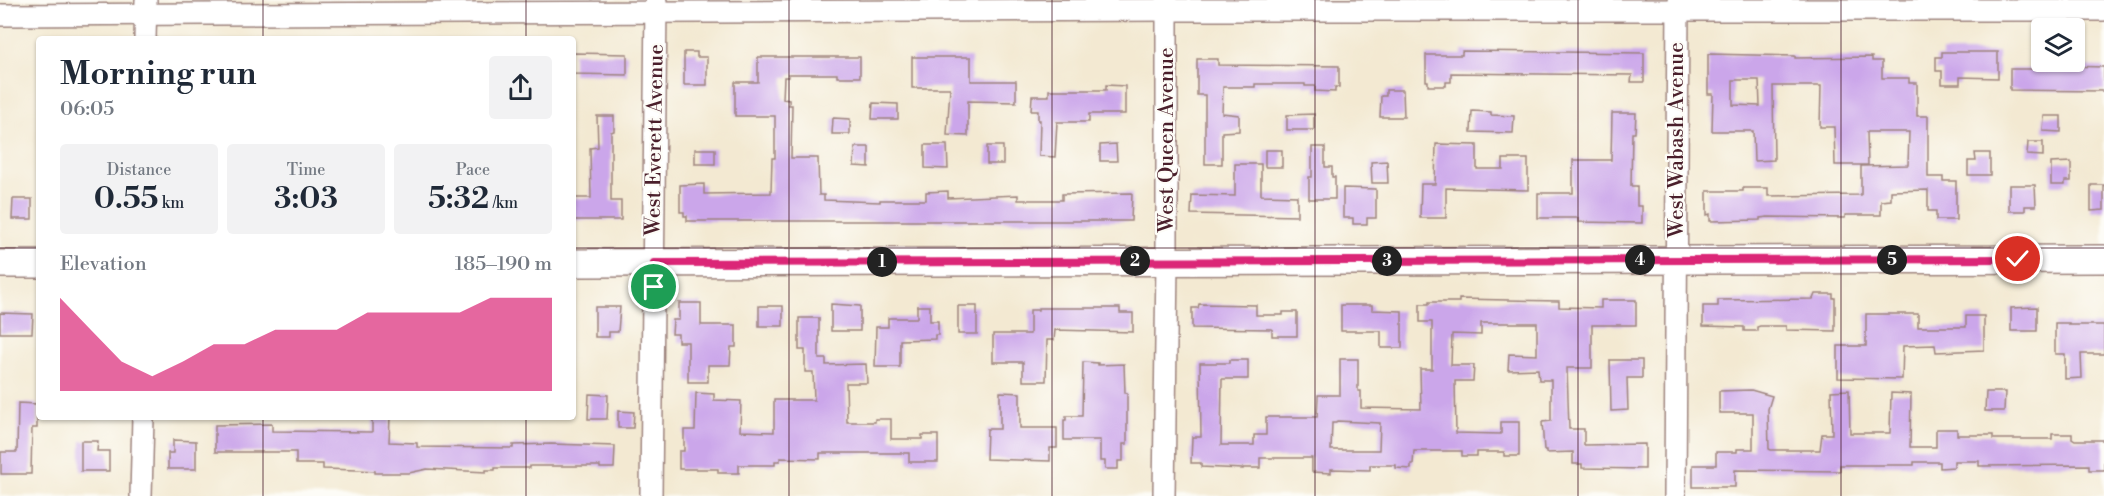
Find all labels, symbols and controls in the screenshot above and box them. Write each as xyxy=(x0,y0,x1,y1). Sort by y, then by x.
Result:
map controls xyxy=(2031,18,2085,72)
button: layers xyxy=(2031,18,2085,72)
street label: West Wabash Avenue xyxy=(1664,42,1690,239)
street label: West Everett Avenue xyxy=(640,44,670,237)
street label: West Queen Avenue xyxy=(1154,47,1180,234)
text: Morning run xyxy=(60,54,257,95)
button: share xyxy=(489,56,552,119)
text: 06:05 xyxy=(60,97,114,122)
text: Distance xyxy=(107,160,171,180)
text: Time xyxy=(287,160,325,180)
text: Pace xyxy=(456,160,490,180)
text: 0.55 xyxy=(94,180,159,218)
text: 3:03 xyxy=(274,180,338,218)
text: 5:32 xyxy=(428,180,489,218)
text: km xyxy=(159,193,184,213)
text: /km xyxy=(489,193,518,213)
pin xyxy=(1992,233,2043,284)
icon: check xyxy=(2001,242,2034,275)
pin: 4 xyxy=(1625,245,1655,275)
pin: 5 xyxy=(1877,245,1907,275)
pin: 2 xyxy=(1120,246,1150,276)
pin: 3 xyxy=(1372,246,1402,276)
pin: 1 xyxy=(867,247,897,277)
text: 4 xyxy=(1635,250,1645,270)
text: 5 xyxy=(1887,250,1897,270)
text: 2 xyxy=(1130,251,1140,271)
text: 3 xyxy=(1382,251,1392,271)
text: Elevation xyxy=(60,252,147,277)
text: 185–190 m xyxy=(455,252,552,277)
text: 1 xyxy=(878,252,886,272)
pin xyxy=(628,261,679,312)
icon: arrive xyxy=(637,270,670,303)

